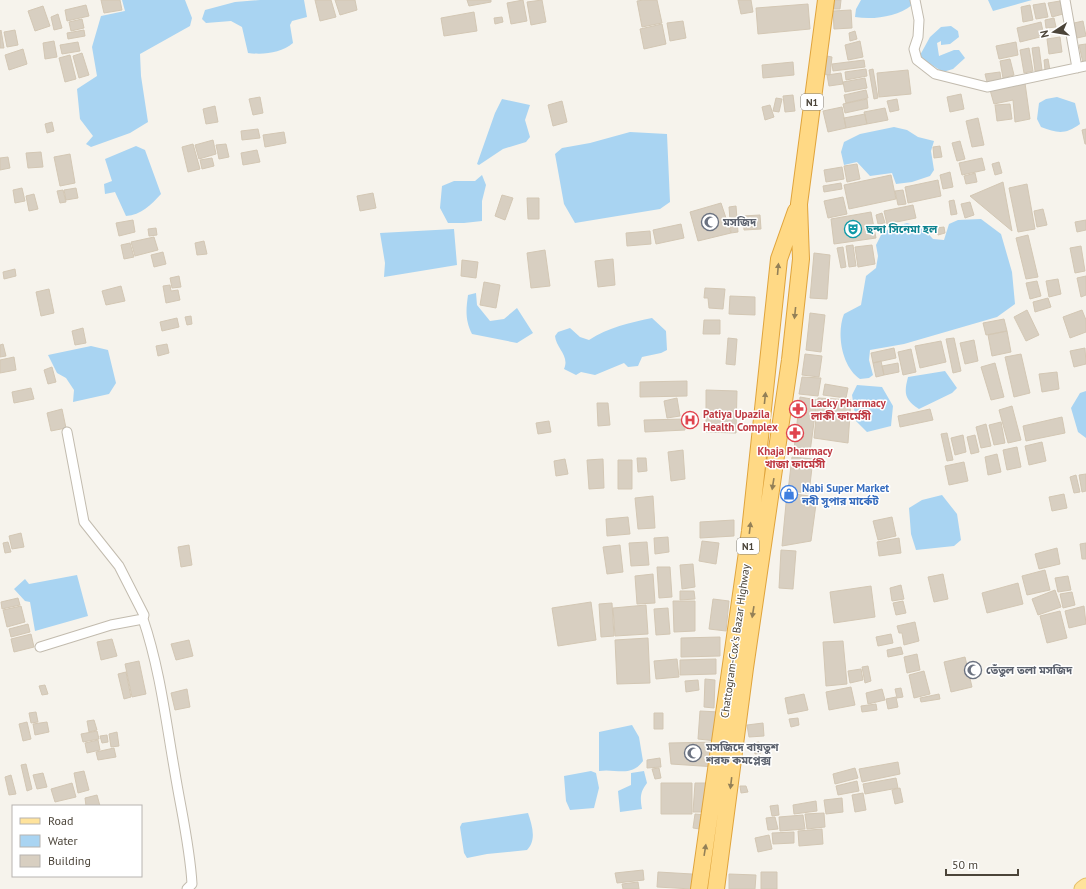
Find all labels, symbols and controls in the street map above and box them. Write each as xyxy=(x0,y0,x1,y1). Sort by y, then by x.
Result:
north arrow xyxy=(1034,12,1074,52)
text: N xyxy=(1037,29,1052,39)
road number: N1 xyxy=(801,94,823,110)
mosque icon: মসজিদ xyxy=(700,212,720,232)
place label: মসজিদ xyxy=(722,215,757,229)
theatre icon: ছন্দা সিনেমা হল xyxy=(843,219,863,239)
place label: ছন্দা সিনেমা হল xyxy=(865,222,938,236)
one-way arrow xyxy=(774,263,781,275)
one-way arrow xyxy=(792,307,799,319)
one-way arrow xyxy=(762,392,768,404)
place label: Lacky Pharmacy লাকী ফার্মেসী xyxy=(810,396,887,423)
pharmacy icon: Lacky Pharmacy লাকী ফার্মেসী xyxy=(788,399,808,419)
place label: Patiya Upazila Health Complex xyxy=(703,407,778,434)
hospital icon: Patiya Upazila Health Complex xyxy=(680,410,700,430)
pharmacy icon: Khaja Pharmacy খাজা ফার্মেসী xyxy=(785,423,805,443)
place label: Khaja Pharmacy খাজা ফার্মেসী xyxy=(757,444,833,471)
one-way arrow xyxy=(770,477,776,490)
place label: Nabi Super Market নবী সুপার মার্কেট xyxy=(801,481,889,508)
shop icon: Nabi Super Market নবী সুপার মার্কেট xyxy=(779,484,799,504)
one-way arrow xyxy=(747,522,753,534)
road number: N1 xyxy=(737,538,759,554)
street label: Chattogram-Cox's Bazar Highway xyxy=(717,562,753,719)
one-way arrow xyxy=(750,606,756,618)
mosque icon: তেঁতুল তলা মসজিদ xyxy=(963,660,983,680)
place label: তেঁতুল তলা মসজিদ xyxy=(986,663,1073,677)
place label: মসজিদে বায়তুশ শরফ কমপ্লেক্স xyxy=(705,740,779,767)
mosque icon: মসজিদে বায়তুশ শরফ কমপ্লেক্স xyxy=(683,743,703,763)
one-way arrow xyxy=(727,776,734,789)
legend xyxy=(12,805,142,877)
text: Road xyxy=(48,813,73,828)
text: Water xyxy=(48,833,78,848)
one-way arrow xyxy=(702,844,708,856)
scale bar xyxy=(946,851,1018,877)
text: Building xyxy=(48,853,91,868)
text: 50 m xyxy=(952,857,978,872)

